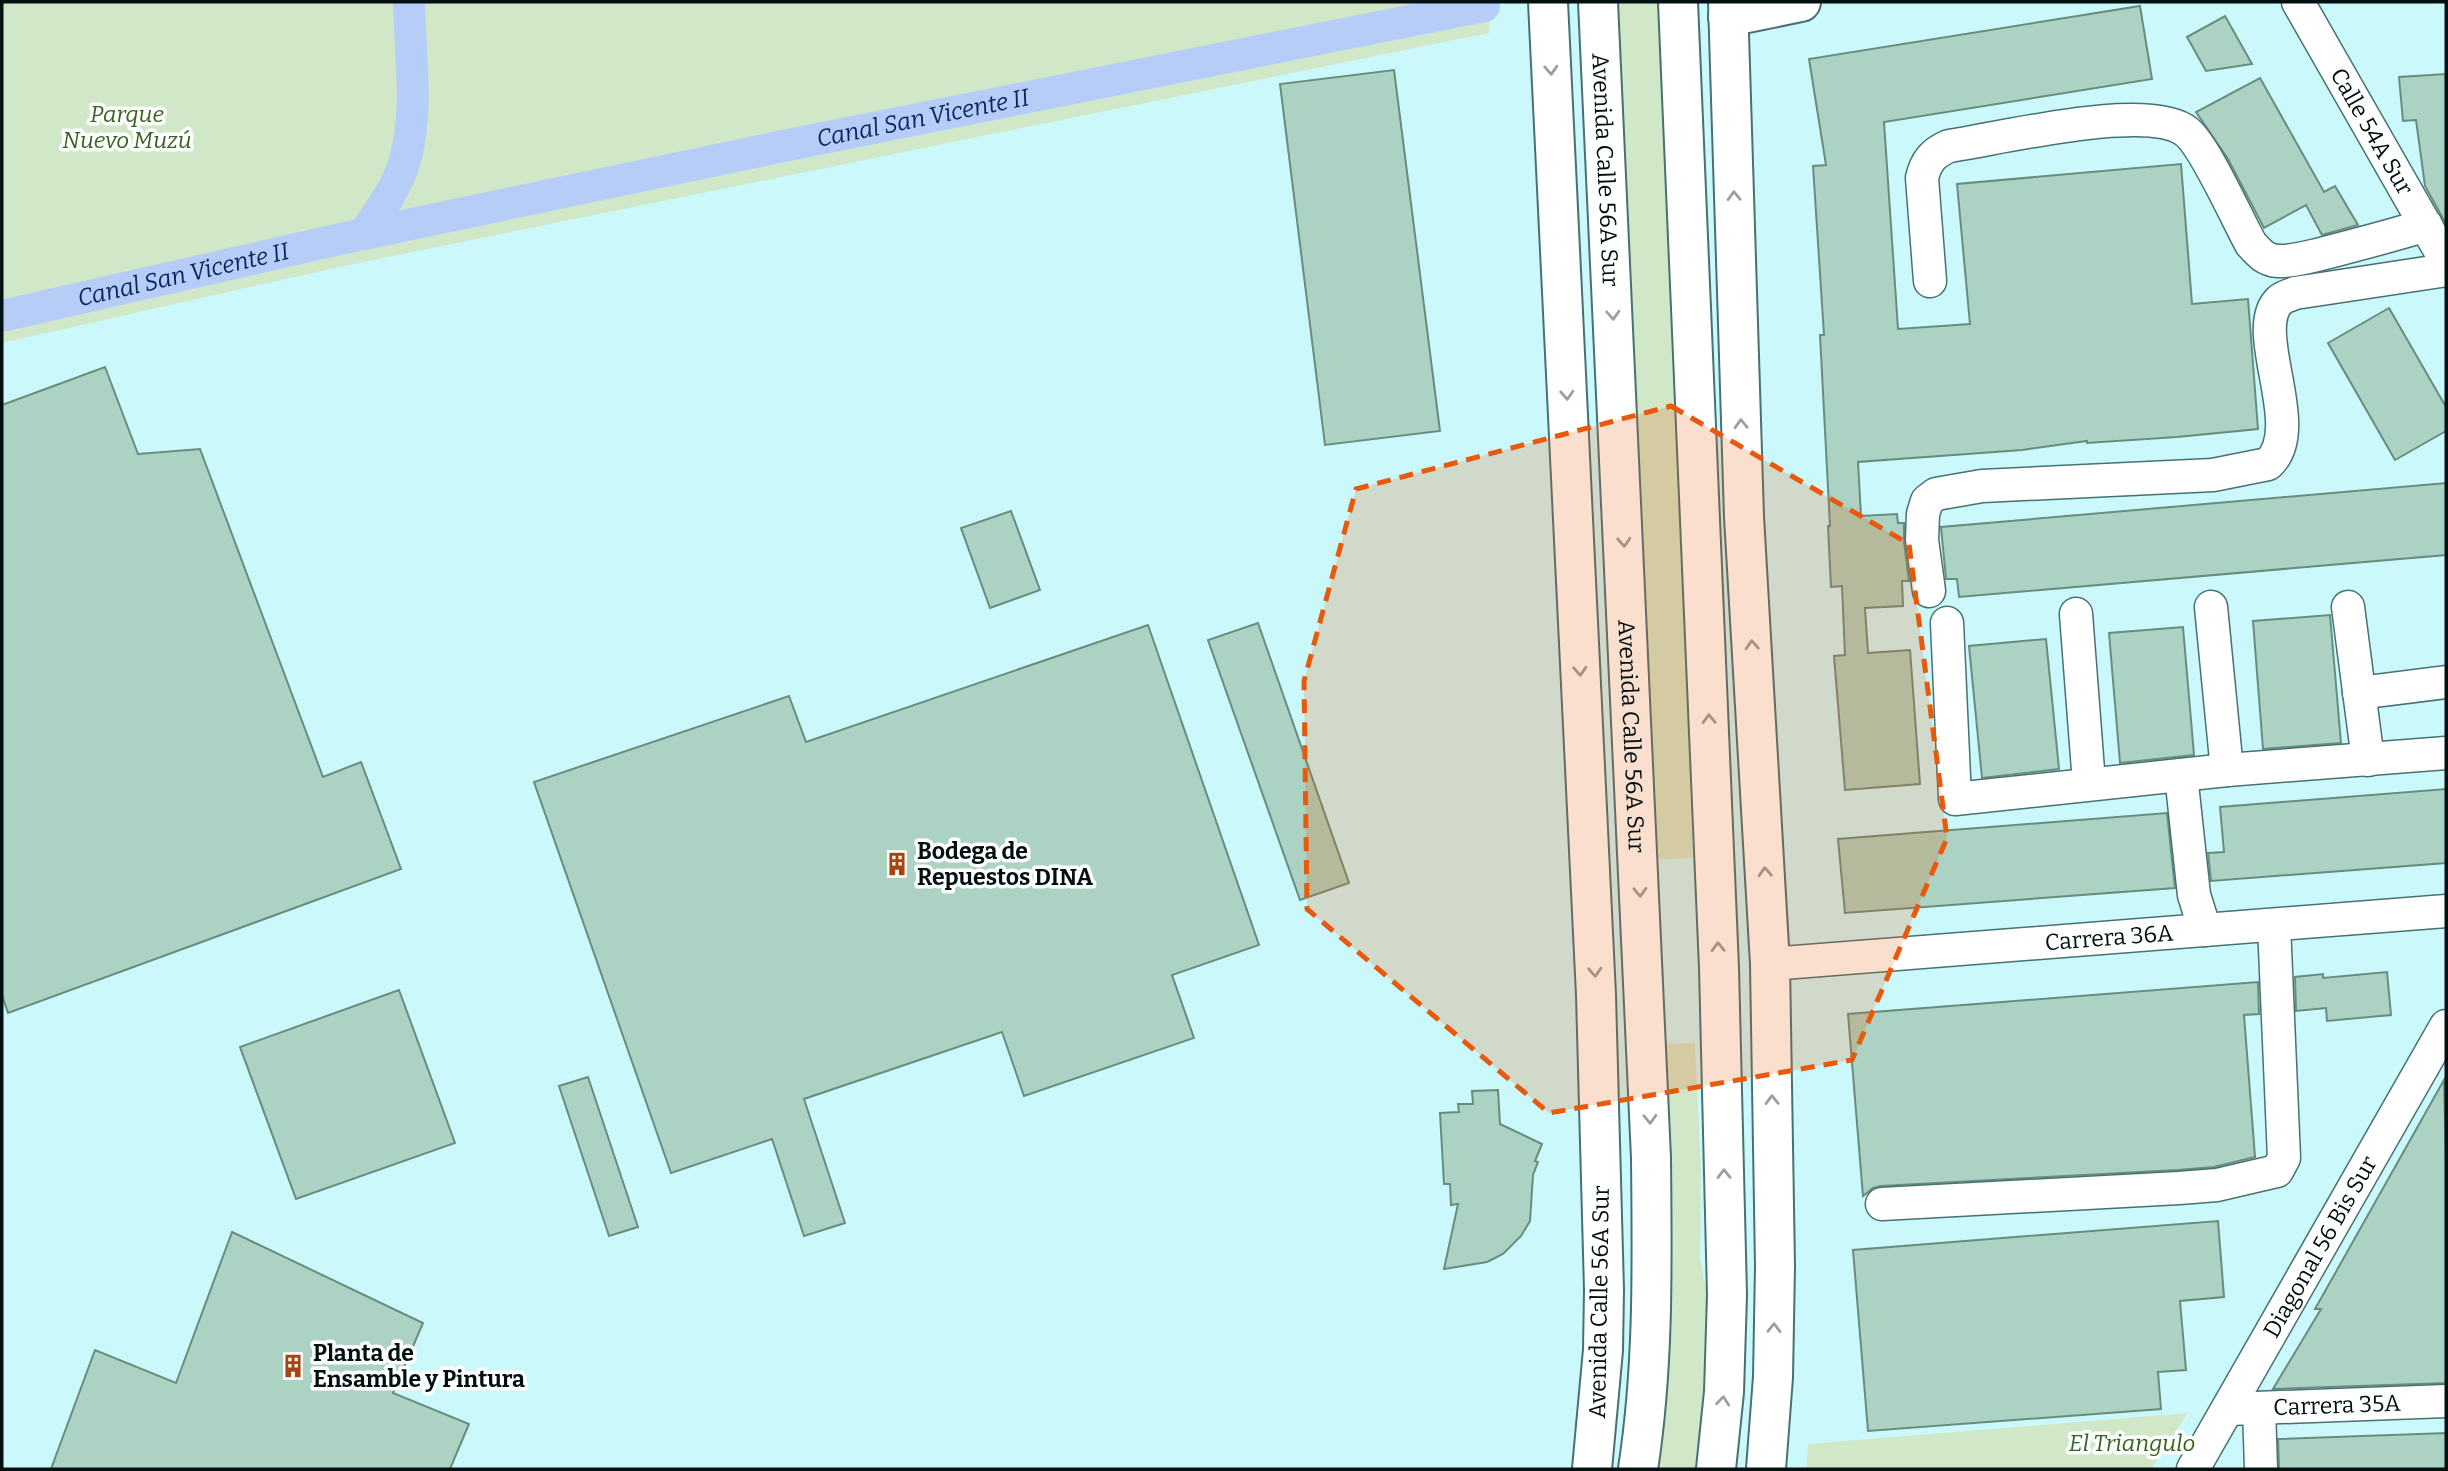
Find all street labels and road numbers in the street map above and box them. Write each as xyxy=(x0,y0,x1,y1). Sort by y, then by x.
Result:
street label: Avenida Calle 56A Sur xyxy=(1586,53,1625,287)
street label: Calle 54A Sur xyxy=(2325,63,2419,200)
street label: Avenida Calle 56A Sur xyxy=(1612,619,1651,853)
street label: Carrera 36A xyxy=(2044,918,2175,956)
street label: Diagonal 56 Bis Sur xyxy=(2257,1151,2383,1342)
street label: Avenida Calle 56A Sur xyxy=(1583,1185,1615,1419)
street label: Carrera 35A xyxy=(2273,1389,2402,1421)

